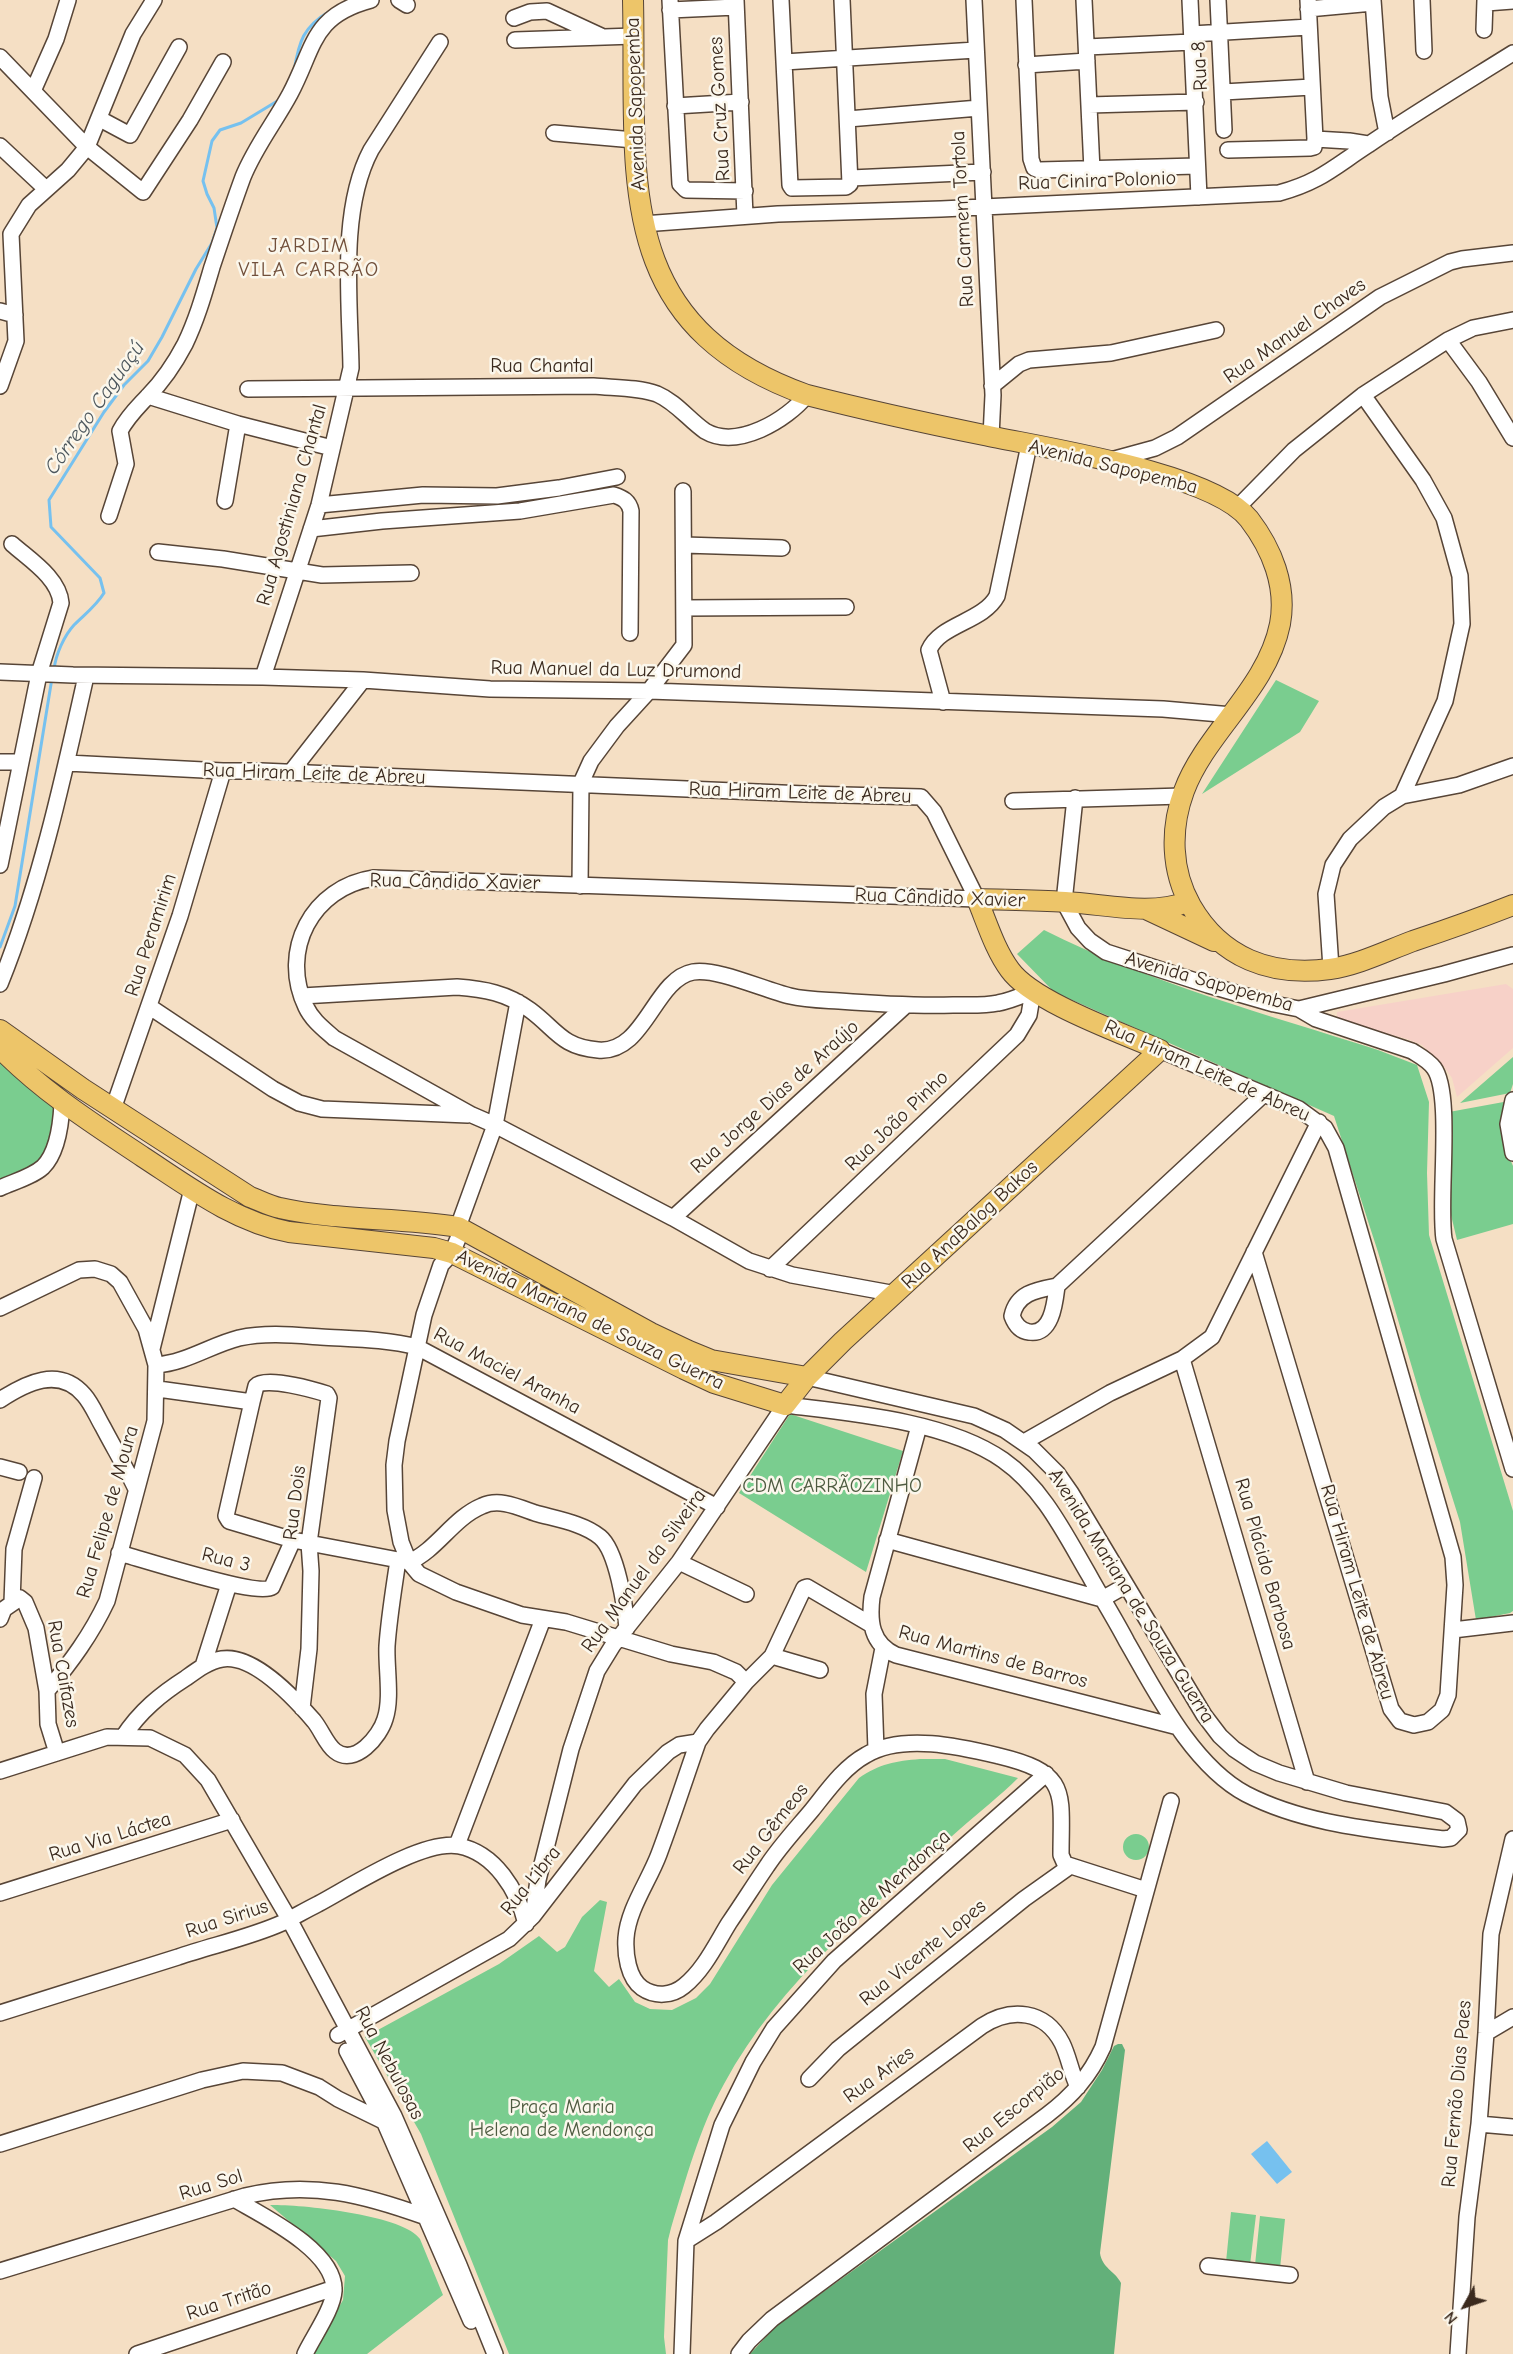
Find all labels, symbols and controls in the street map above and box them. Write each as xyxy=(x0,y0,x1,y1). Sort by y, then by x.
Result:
street label: Avenida Sapopemba xyxy=(621,17,651,191)
street label: Rua Cruz Gomes xyxy=(704,36,736,182)
street label: Rua 8 xyxy=(1187,41,1213,91)
street label: Rua Carmem Tortola xyxy=(946,130,980,308)
street label: Rua Cinira Polonio xyxy=(1018,166,1176,196)
district label: JARDIM VILA CARRÃO xyxy=(238,233,380,283)
street label: Rua Manuel Chaves xyxy=(1219,273,1371,389)
water label: Córrego Caguaçú xyxy=(40,336,150,480)
street label: Rua Chantal xyxy=(490,354,594,378)
street label: Rua Agostiniana Chantal xyxy=(252,401,332,609)
street label: Avenida Sapopemba xyxy=(1026,434,1200,500)
street label: Rua Manuel da Luz Drumond xyxy=(490,656,742,684)
street label: Rua Hiram Leite de Abreu xyxy=(202,758,426,790)
street label: Rua Hiram Leite de Abreu xyxy=(688,777,912,809)
street label: Rua Cândido Xavier xyxy=(369,869,541,895)
street label: Rua Peramirim xyxy=(120,871,182,999)
street label: Rua Cândido Xavier xyxy=(854,883,1026,913)
street label: Avenida Sapopemba xyxy=(1122,947,1296,1017)
street label: Rua Jorge Dias de Araújo xyxy=(686,1015,864,1179)
street label: Rua Hiram Leite de Abreu xyxy=(1100,1015,1314,1127)
street label: Rua João Pinho xyxy=(840,1066,954,1176)
street label: Rua AnaBalog Bakos xyxy=(897,1156,1043,1294)
street label: Avenida Mariana de Souza Guerra xyxy=(452,1244,728,1396)
street label: Rua Maciel Aranha xyxy=(429,1322,585,1420)
street label: Rua Felipe de Moura xyxy=(72,1423,144,1601)
street label: Rua Dois xyxy=(279,1464,311,1542)
street label: Avenida Mariana de Souza Guerra xyxy=(1043,1464,1219,1728)
park label: CDM CARRÃOZINHO xyxy=(742,1474,922,1498)
street label: Rua Plácido Barbosa xyxy=(1229,1475,1301,1653)
street label: Rua Hiram Leite de Abreu xyxy=(1315,1482,1399,1702)
street label: Rua Manuel da Silveira xyxy=(577,1484,711,1658)
street label: Rua 3 xyxy=(199,1542,253,1578)
street label: Rua Caifazes xyxy=(42,1619,84,1729)
street label: Rua Martins de Barros xyxy=(896,1620,1090,1694)
street label: Rua Gêmeos xyxy=(728,1779,814,1879)
street label: Rua Via Láctea xyxy=(46,1807,174,1867)
street label: Rua João de Mendonça xyxy=(788,1825,956,1979)
street label: Rua Libra xyxy=(496,1841,566,1921)
street label: Rua Sirius xyxy=(183,1894,271,1944)
street label: Rua Vicente Lopes xyxy=(855,1895,991,2011)
street label: Rua Fernão Dias Paes xyxy=(1437,2000,1477,2188)
street label: Rua Nebulosas xyxy=(349,2002,429,2124)
street label: Rua Aries xyxy=(839,2041,919,2109)
street label: Rua Escorpião xyxy=(958,2062,1070,2158)
park label: Praça Maria Helena de Mendonça xyxy=(470,2095,654,2142)
street label: Rua Sol xyxy=(176,2164,246,2206)
street label: Rua Tritão xyxy=(183,2276,275,2326)
north arrow xyxy=(1435,2276,1495,2336)
text: N xyxy=(1441,2308,1461,2327)

